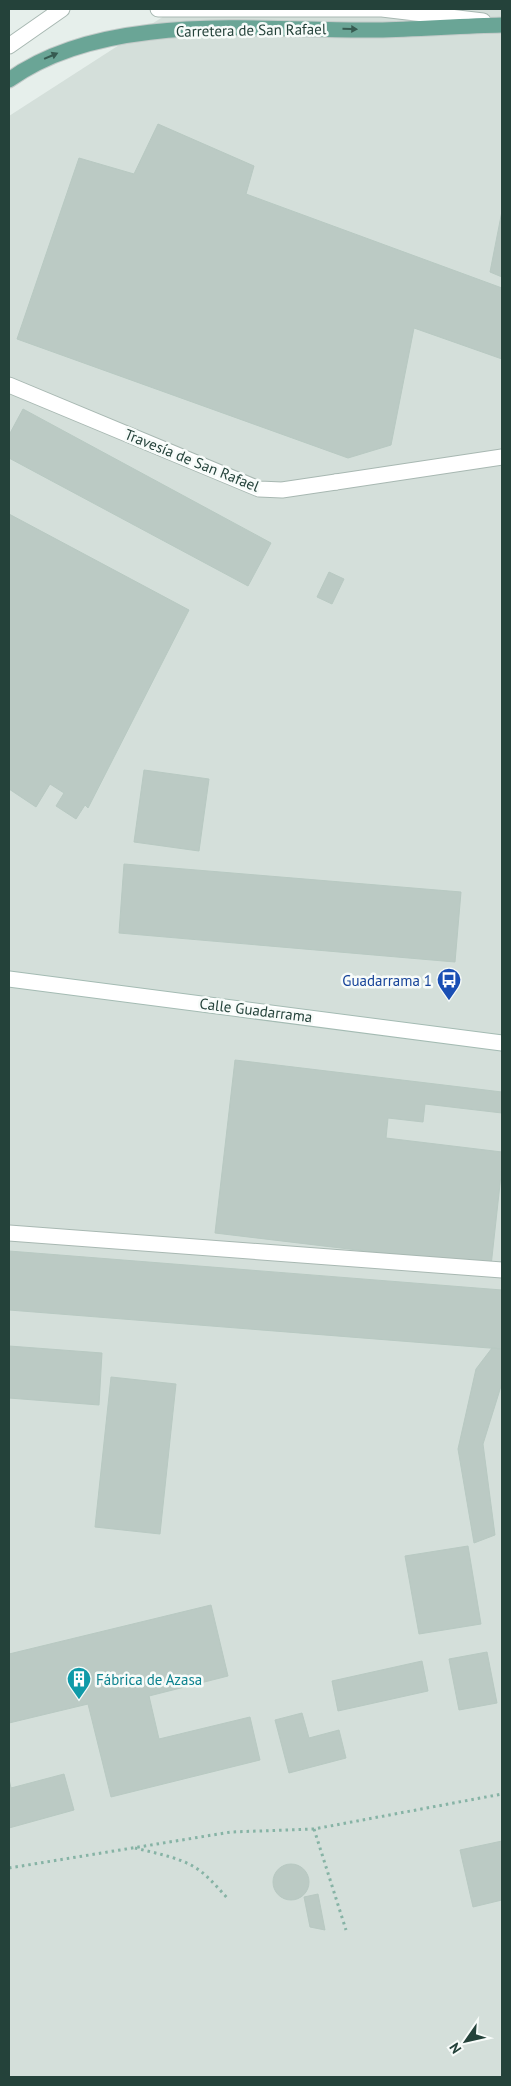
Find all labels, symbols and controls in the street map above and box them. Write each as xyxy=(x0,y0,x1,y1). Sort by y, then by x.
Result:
street label: Carretera de San Rafael xyxy=(176,19,327,41)
one-way arrow xyxy=(342,25,358,33)
one-way arrow xyxy=(44,51,58,59)
street label: Travesía de San Rafael xyxy=(122,424,263,496)
bus stop icon: Guadarrama 1 xyxy=(436,967,462,1001)
place label: Guadarrama 1 xyxy=(342,971,432,990)
street label: Calle Guadarrama xyxy=(198,994,314,1026)
building icon: Fábrica de Azasa xyxy=(66,1666,92,1700)
place label: Fábrica de Azasa xyxy=(96,1670,202,1689)
north arrow xyxy=(441,2016,491,2066)
text: N xyxy=(445,2039,465,2057)

